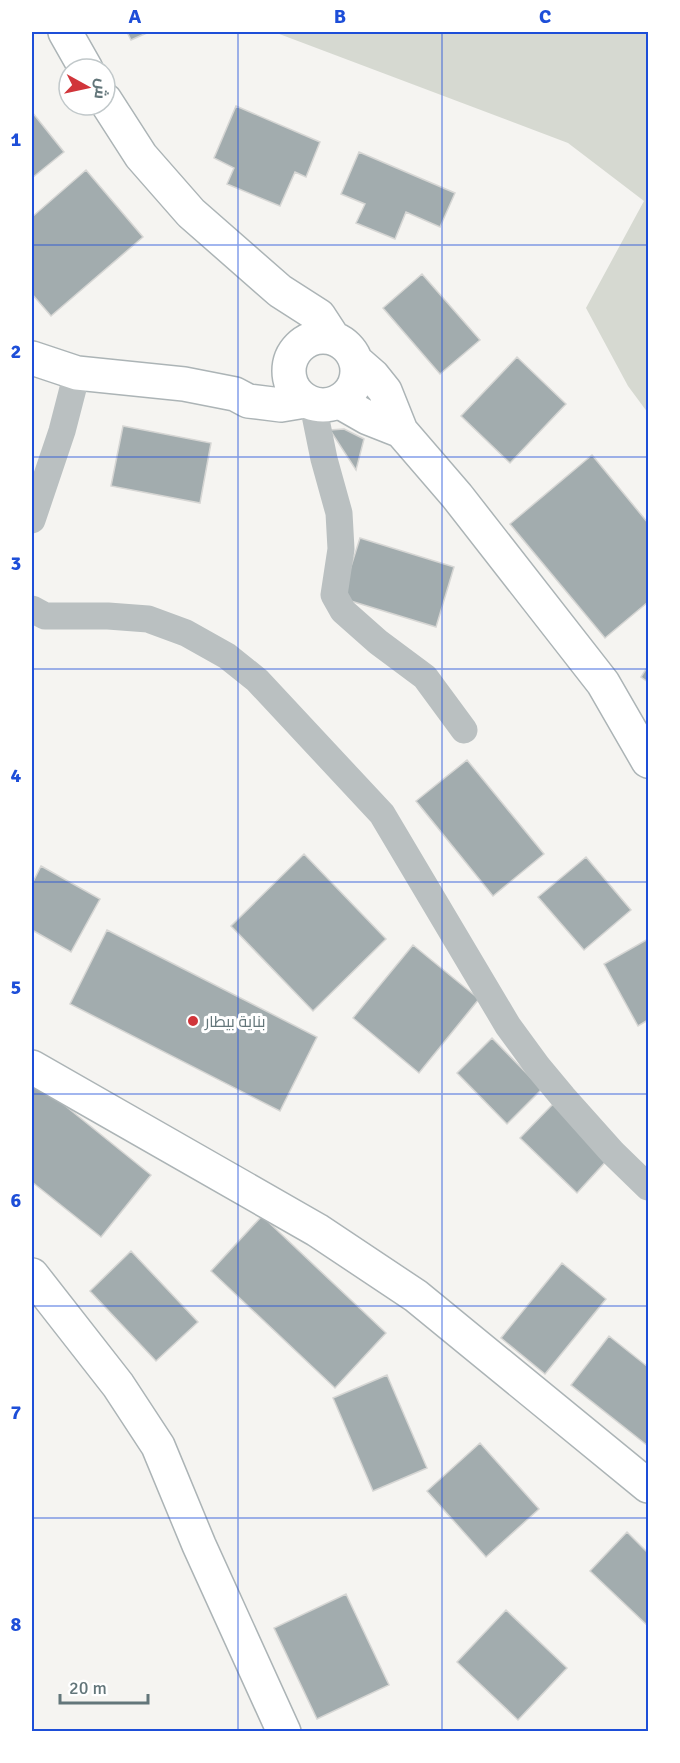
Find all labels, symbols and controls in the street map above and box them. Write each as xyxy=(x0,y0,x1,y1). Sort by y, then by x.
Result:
text: A xyxy=(129,4,142,29)
text: B xyxy=(334,4,346,29)
text: C xyxy=(539,4,551,29)
north arrow xyxy=(57,57,117,117)
text: ش xyxy=(90,77,112,101)
text: 1 xyxy=(11,127,22,152)
text: 2 xyxy=(11,339,21,364)
text: 3 xyxy=(11,551,21,576)
text: 4 xyxy=(11,763,22,788)
text: 5 xyxy=(11,975,21,1000)
place label: بناية بيطار xyxy=(204,1012,266,1032)
marker: بناية بيطار xyxy=(186,1014,200,1028)
text: 6 xyxy=(11,1188,22,1213)
text: 7 xyxy=(11,1400,22,1425)
text: 8 xyxy=(11,1612,22,1637)
scale bar xyxy=(60,1667,148,1705)
text: 20 m xyxy=(69,1677,107,1699)

